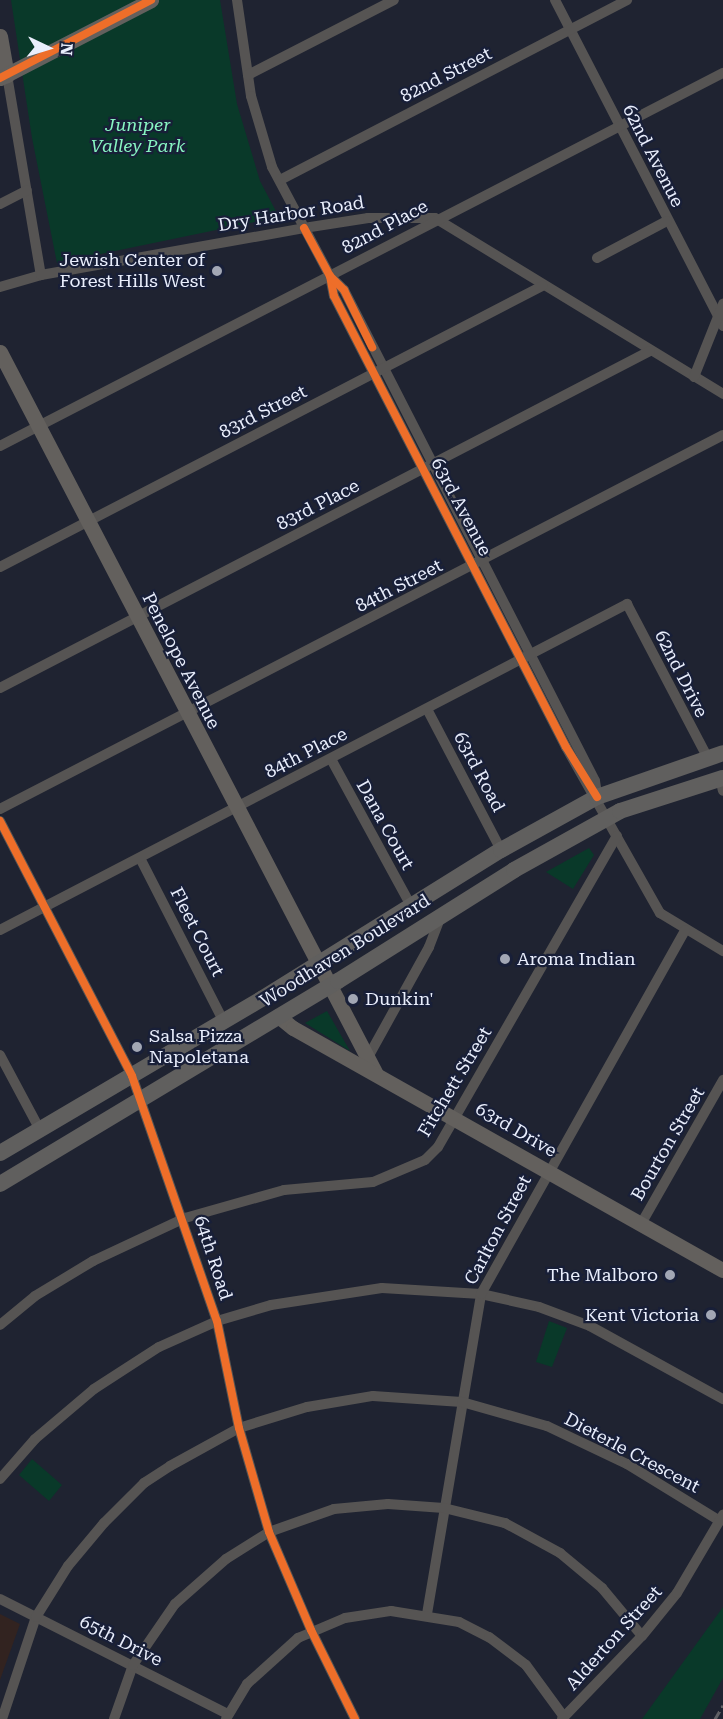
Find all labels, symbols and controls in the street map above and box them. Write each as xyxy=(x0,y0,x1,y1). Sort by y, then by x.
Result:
north arrow xyxy=(18,18,78,78)
text: N xyxy=(57,42,76,56)
street label: 82nd Street xyxy=(397,43,495,107)
street label: 62nd Avenue xyxy=(618,101,688,211)
park label: Juniper Valley Park xyxy=(91,115,185,158)
street label: Dry Harbor Road xyxy=(216,192,366,236)
street label: 82nd Place xyxy=(338,195,432,259)
place label: Jewish Center of Forest Hills West xyxy=(59,250,205,292)
marker: Jewish Center of Forest Hills West xyxy=(210,264,224,278)
street label: 83rd Street xyxy=(216,381,310,443)
street label: 63rd Avenue xyxy=(426,454,496,560)
street label: 83rd Place xyxy=(273,475,363,535)
street label: 84th Street xyxy=(352,555,446,617)
street label: Penelope Avenue xyxy=(137,589,225,733)
street label: 62nd Drive xyxy=(650,627,712,721)
street label: 84th Place xyxy=(261,723,351,783)
street label: 63rd Road xyxy=(449,728,509,816)
street label: Dana Court xyxy=(351,776,419,874)
street label: Fleet Court xyxy=(165,884,229,980)
street label: Woodhaven Boulevard xyxy=(256,890,434,1012)
place label: Aroma Indian xyxy=(517,948,636,970)
marker: Aroma Indian xyxy=(498,952,512,966)
place label: Dunkin' xyxy=(365,988,434,1010)
marker: Dunkin' xyxy=(346,992,360,1006)
street label: Fitchett Street xyxy=(414,1023,496,1141)
place label: Salsa Pizza Napoletana xyxy=(149,1026,249,1068)
marker: Salsa Pizza Napoletana xyxy=(130,1040,144,1054)
street label: Bourton Street xyxy=(627,1083,709,1205)
street label: 63rd Drive xyxy=(471,1098,561,1162)
street label: Carlton Street xyxy=(460,1172,536,1288)
street label: 64th Road xyxy=(189,1213,237,1303)
place label: The Malboro xyxy=(547,1264,658,1286)
marker: The Malboro xyxy=(663,1268,677,1282)
place label: Kent Victoria xyxy=(585,1304,699,1326)
marker: Kent Victoria xyxy=(704,1308,718,1322)
street label: Dieterle Crescent xyxy=(561,1408,703,1498)
street label: Alderton Street xyxy=(562,1581,666,1695)
street label: 65th Drive xyxy=(76,1611,166,1671)

